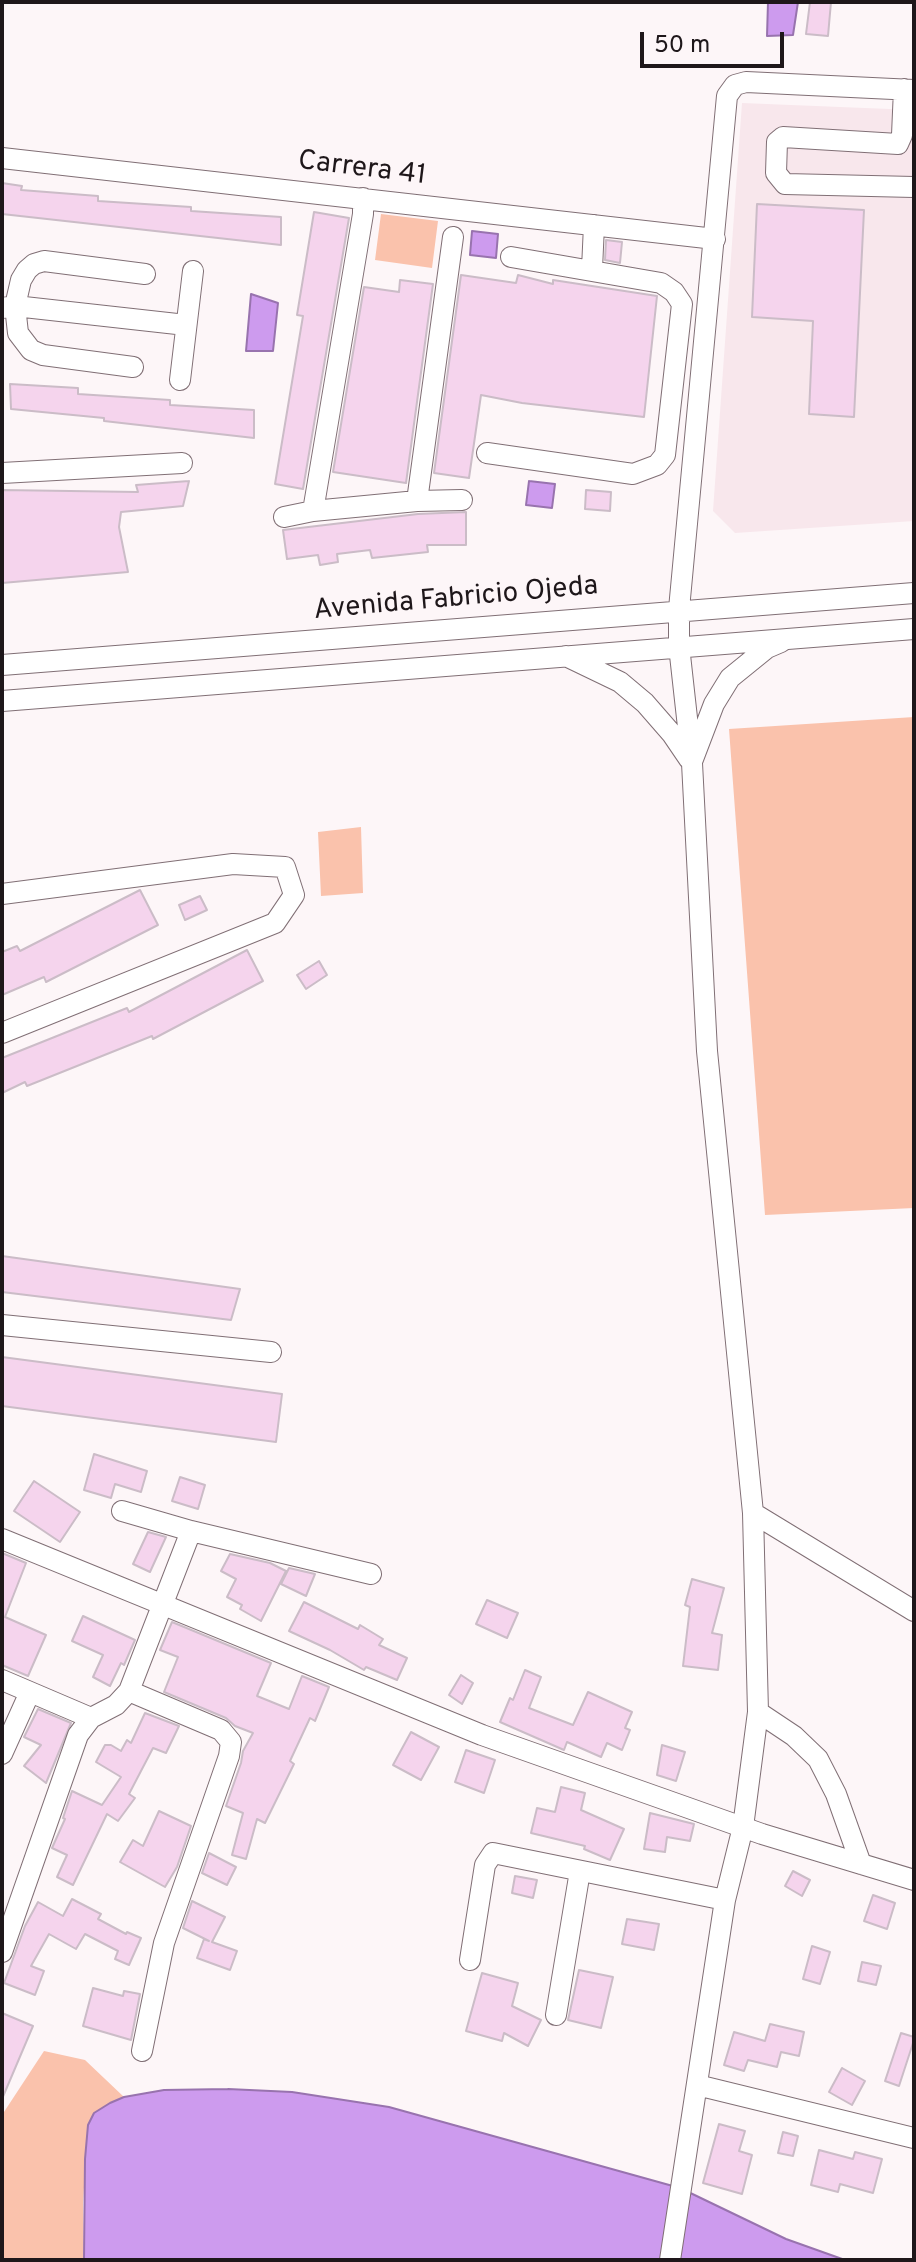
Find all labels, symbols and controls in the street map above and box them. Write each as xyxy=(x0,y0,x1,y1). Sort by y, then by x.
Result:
scale bar xyxy=(644,16,788,66)
text: 50 m xyxy=(654,31,710,61)
street label: Carrera 41 xyxy=(296,145,428,195)
street label: Avenida Fabricio Ojeda xyxy=(312,571,600,629)

